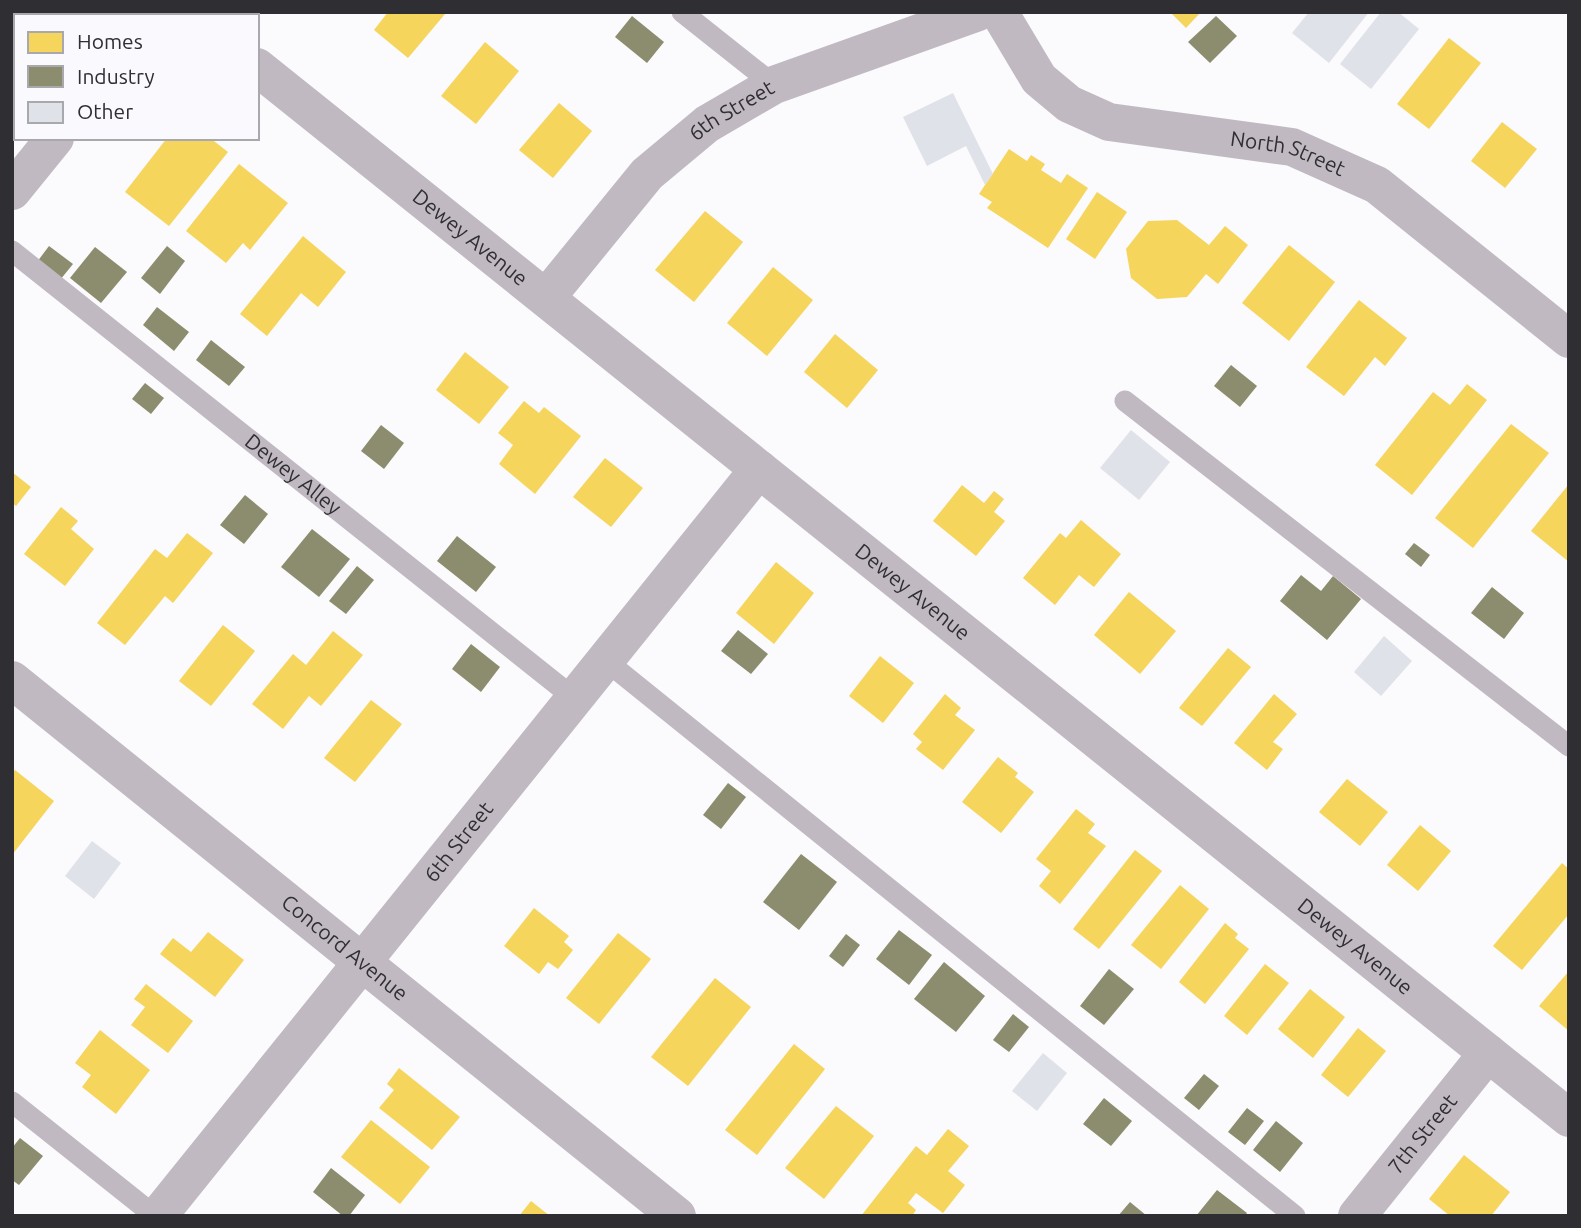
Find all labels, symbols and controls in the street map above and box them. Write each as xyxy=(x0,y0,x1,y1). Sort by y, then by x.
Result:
legend xyxy=(14,14,259,140)
text: Homes xyxy=(77,29,143,53)
text: Industry xyxy=(77,64,155,88)
street label: 6th Street xyxy=(683,75,778,145)
text: Other xyxy=(77,99,133,123)
street label: North Street xyxy=(1229,126,1349,180)
street label: Dewey Avenue xyxy=(409,184,533,290)
street label: Dewey Alley xyxy=(241,428,346,519)
street label: Dewey Avenue xyxy=(851,538,975,645)
street label: 6th Street xyxy=(419,797,497,886)
street label: Concord Avenue xyxy=(277,889,413,1005)
street label: Dewey Avenue xyxy=(1294,893,1418,999)
street label: 7th Street xyxy=(1383,1089,1461,1178)

